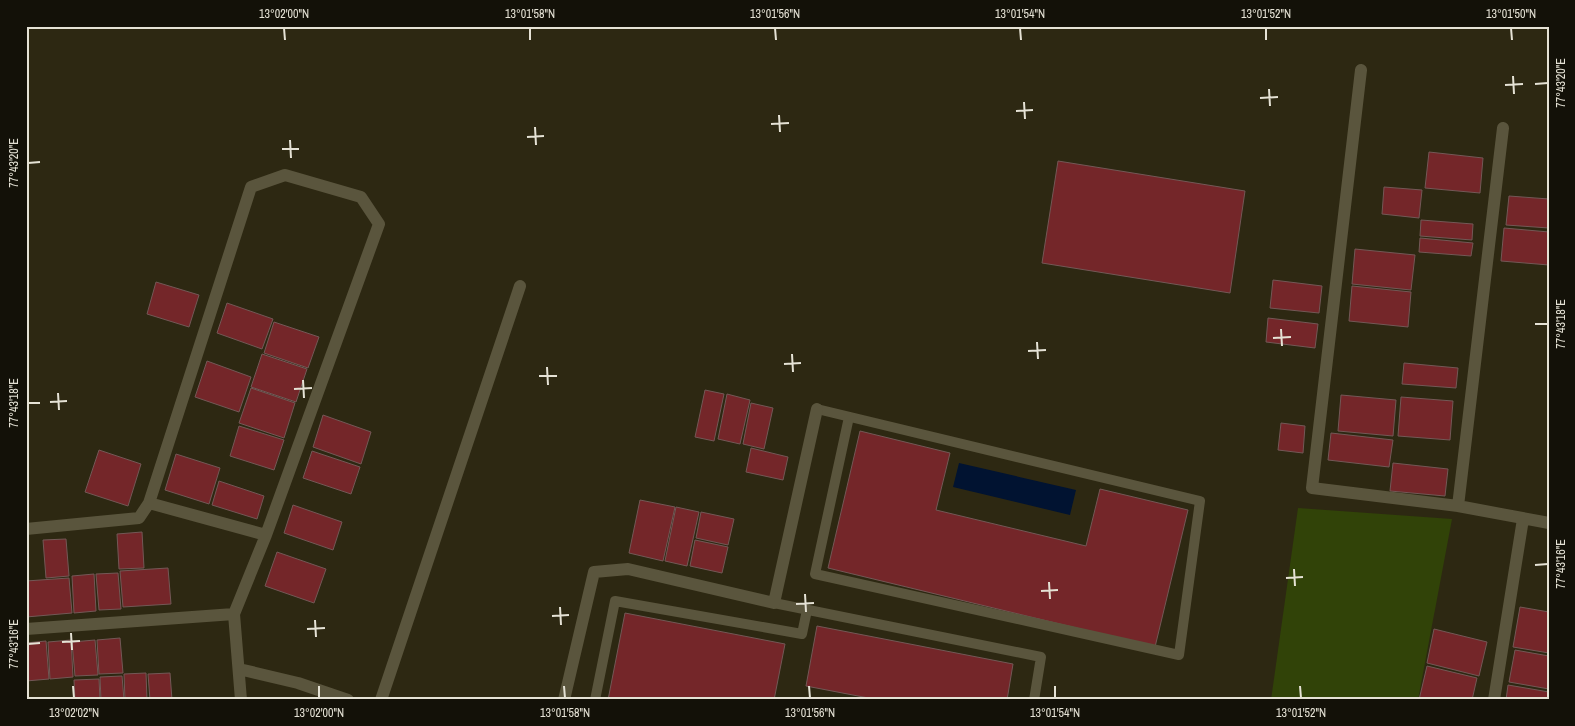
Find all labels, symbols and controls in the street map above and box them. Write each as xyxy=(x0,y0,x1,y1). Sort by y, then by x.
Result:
text: 13°02'00"N xyxy=(259,6,309,22)
text: 13°01'58"N xyxy=(505,6,555,22)
text: 13°01'56"N xyxy=(750,6,800,22)
text: 13°01'54"N xyxy=(995,6,1045,22)
text: 13°01'52"N xyxy=(1241,6,1291,22)
text: 13°01'50"N xyxy=(1486,6,1536,22)
text: 77°43'20"E xyxy=(1553,58,1569,108)
text: 77°43'20"E xyxy=(6,138,22,188)
text: 77°43'18"E xyxy=(1553,299,1569,349)
text: 77°43'18"E xyxy=(6,378,22,428)
text: 77°43'16"E xyxy=(1553,539,1569,589)
text: 77°43'16"E xyxy=(6,619,22,669)
text: 13°02'02"N xyxy=(49,705,99,721)
text: 13°02'00"N xyxy=(294,705,344,721)
text: 13°01'58"N xyxy=(540,705,590,721)
text: 13°01'56"N xyxy=(785,705,835,721)
text: 13°01'54"N xyxy=(1030,705,1080,721)
text: 13°01'52"N xyxy=(1276,705,1326,721)

